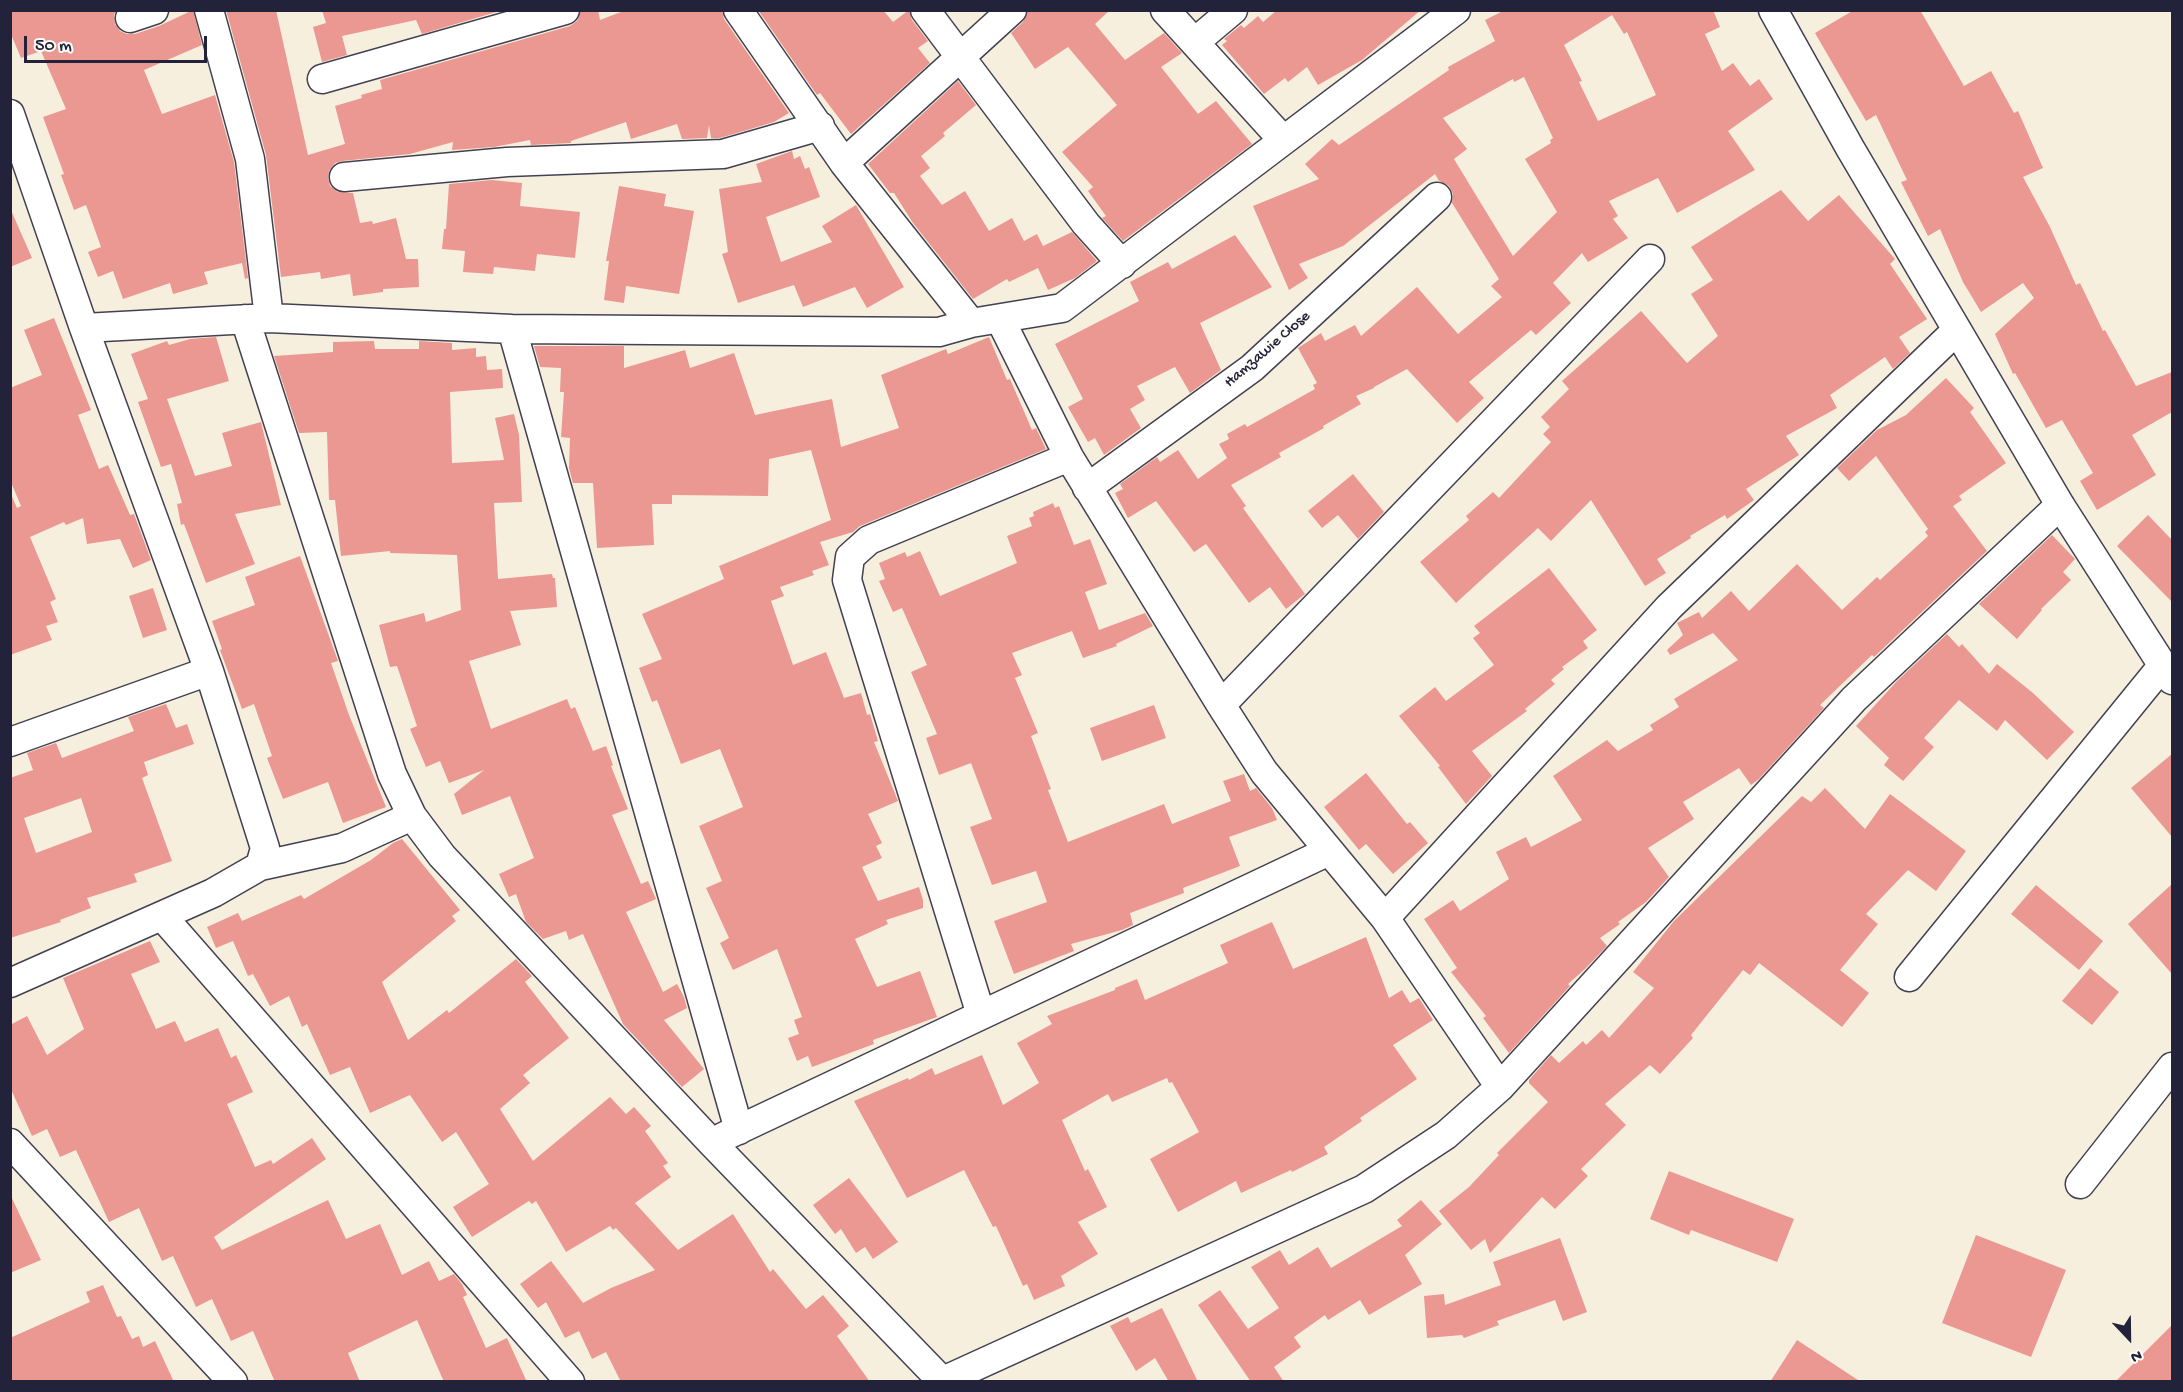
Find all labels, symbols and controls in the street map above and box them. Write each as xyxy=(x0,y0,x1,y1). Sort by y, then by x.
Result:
scale bar xyxy=(27,24,210,62)
text: 50 m xyxy=(35,36,72,57)
street label: Hamzawie Close xyxy=(1221,307,1315,393)
north arrow xyxy=(2099,1308,2159,1368)
text: N xyxy=(2128,1344,2144,1366)

